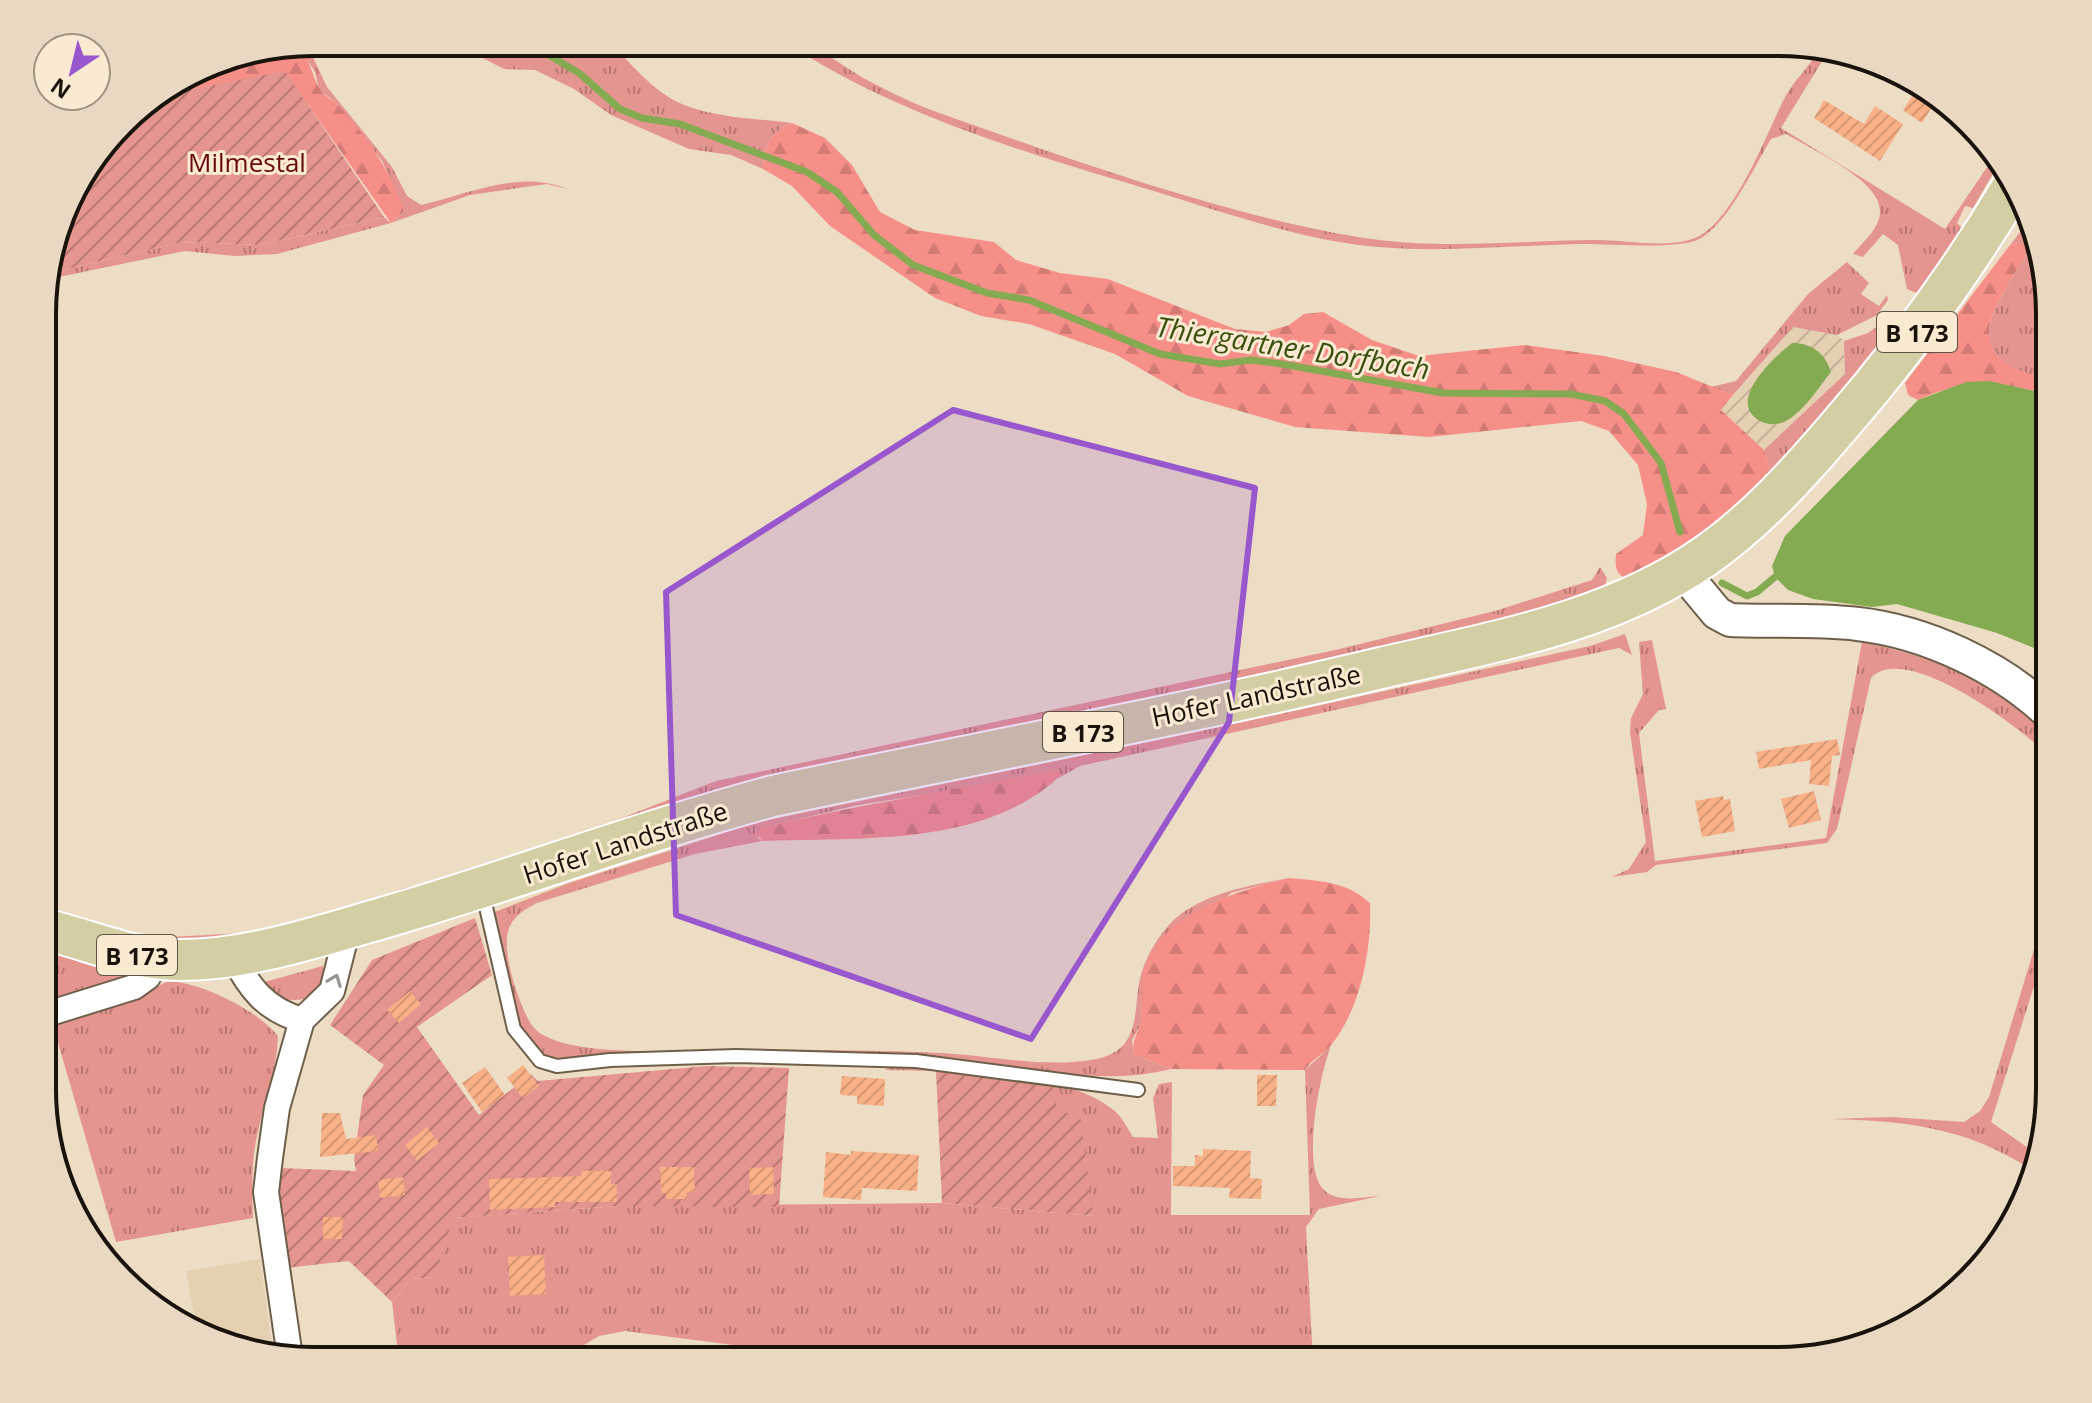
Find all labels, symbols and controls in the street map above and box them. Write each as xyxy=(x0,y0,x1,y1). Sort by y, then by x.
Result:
north arrow xyxy=(32,32,112,112)
text: N xyxy=(44,72,76,107)
park label: Milmestal xyxy=(188,144,306,180)
water label: Thiergartner Dorfbach xyxy=(1154,307,1432,387)
road number: B 173 xyxy=(1877,312,1957,352)
street label: Hofer Landstraße xyxy=(1148,655,1364,735)
road number: B 173 xyxy=(1043,712,1123,752)
street label: Hofer Landstraße xyxy=(518,792,732,892)
road number: B 173 xyxy=(97,935,177,975)
one-way arrow xyxy=(325,974,342,988)

